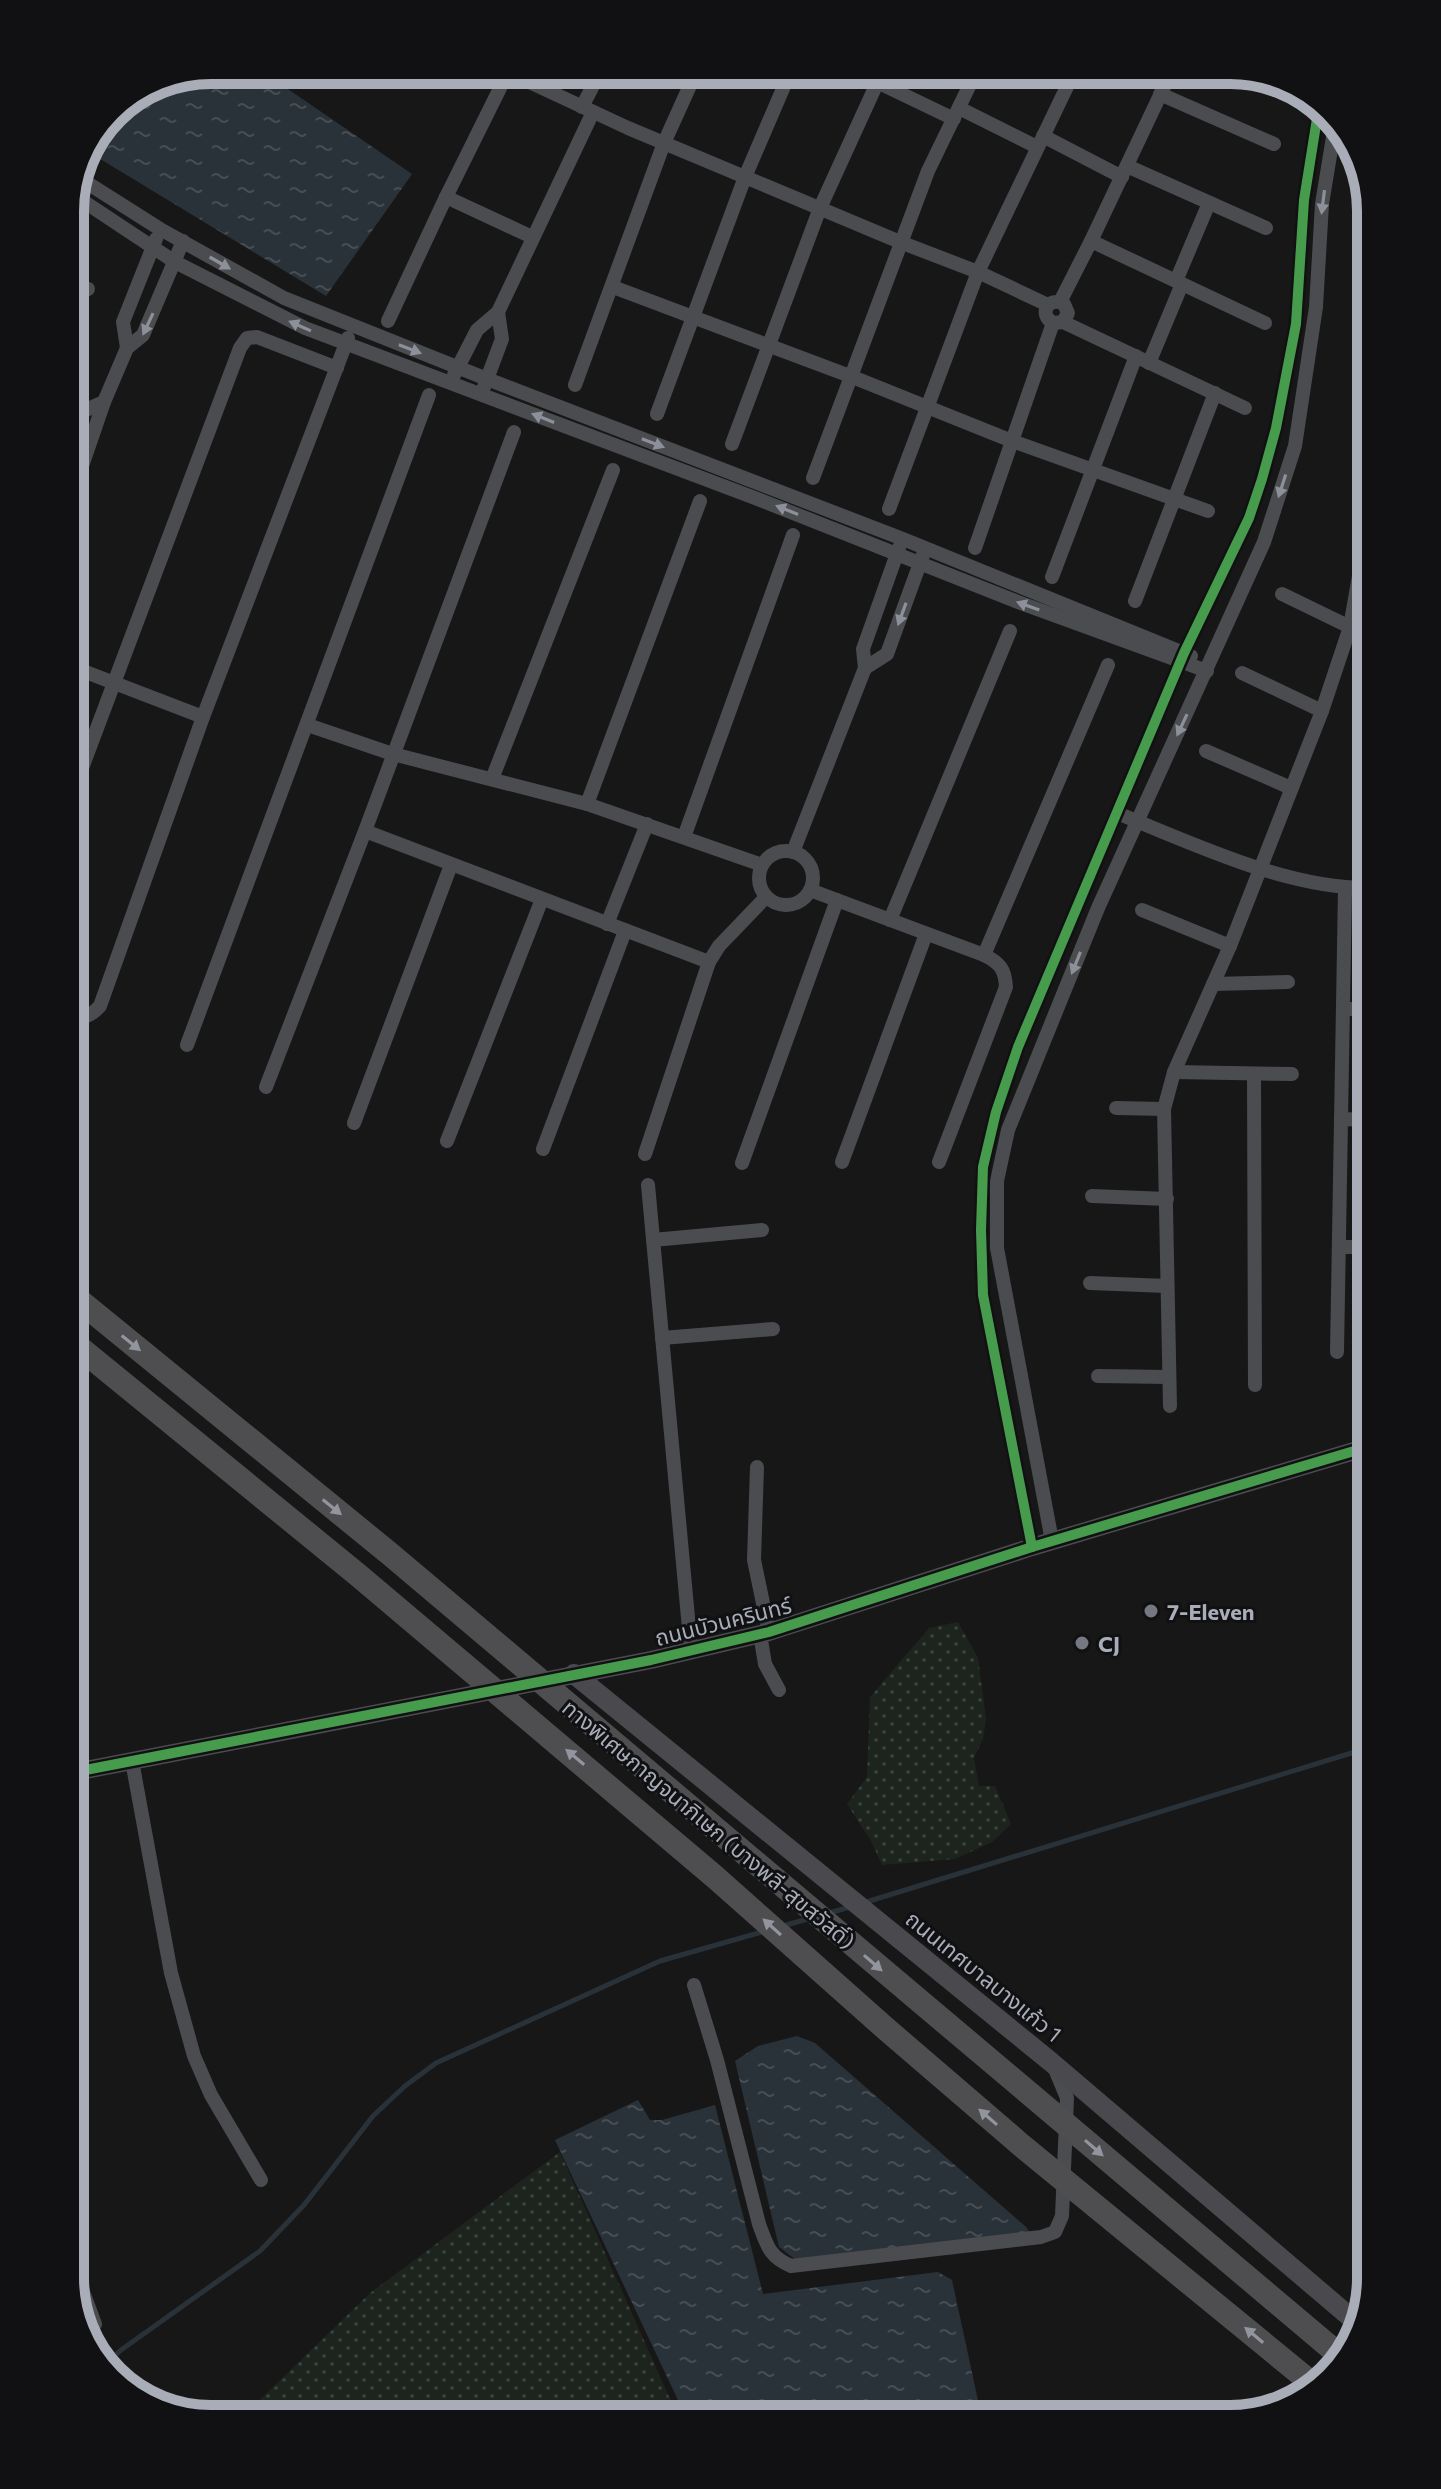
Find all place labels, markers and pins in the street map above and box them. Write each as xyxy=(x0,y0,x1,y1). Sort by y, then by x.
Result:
place label: 7-Eleven xyxy=(1167,1598,1255,1625)
marker: 7-Eleven xyxy=(1142,1602,1160,1620)
place label: CJ xyxy=(1098,1630,1120,1657)
marker: CJ xyxy=(1073,1634,1091,1652)

